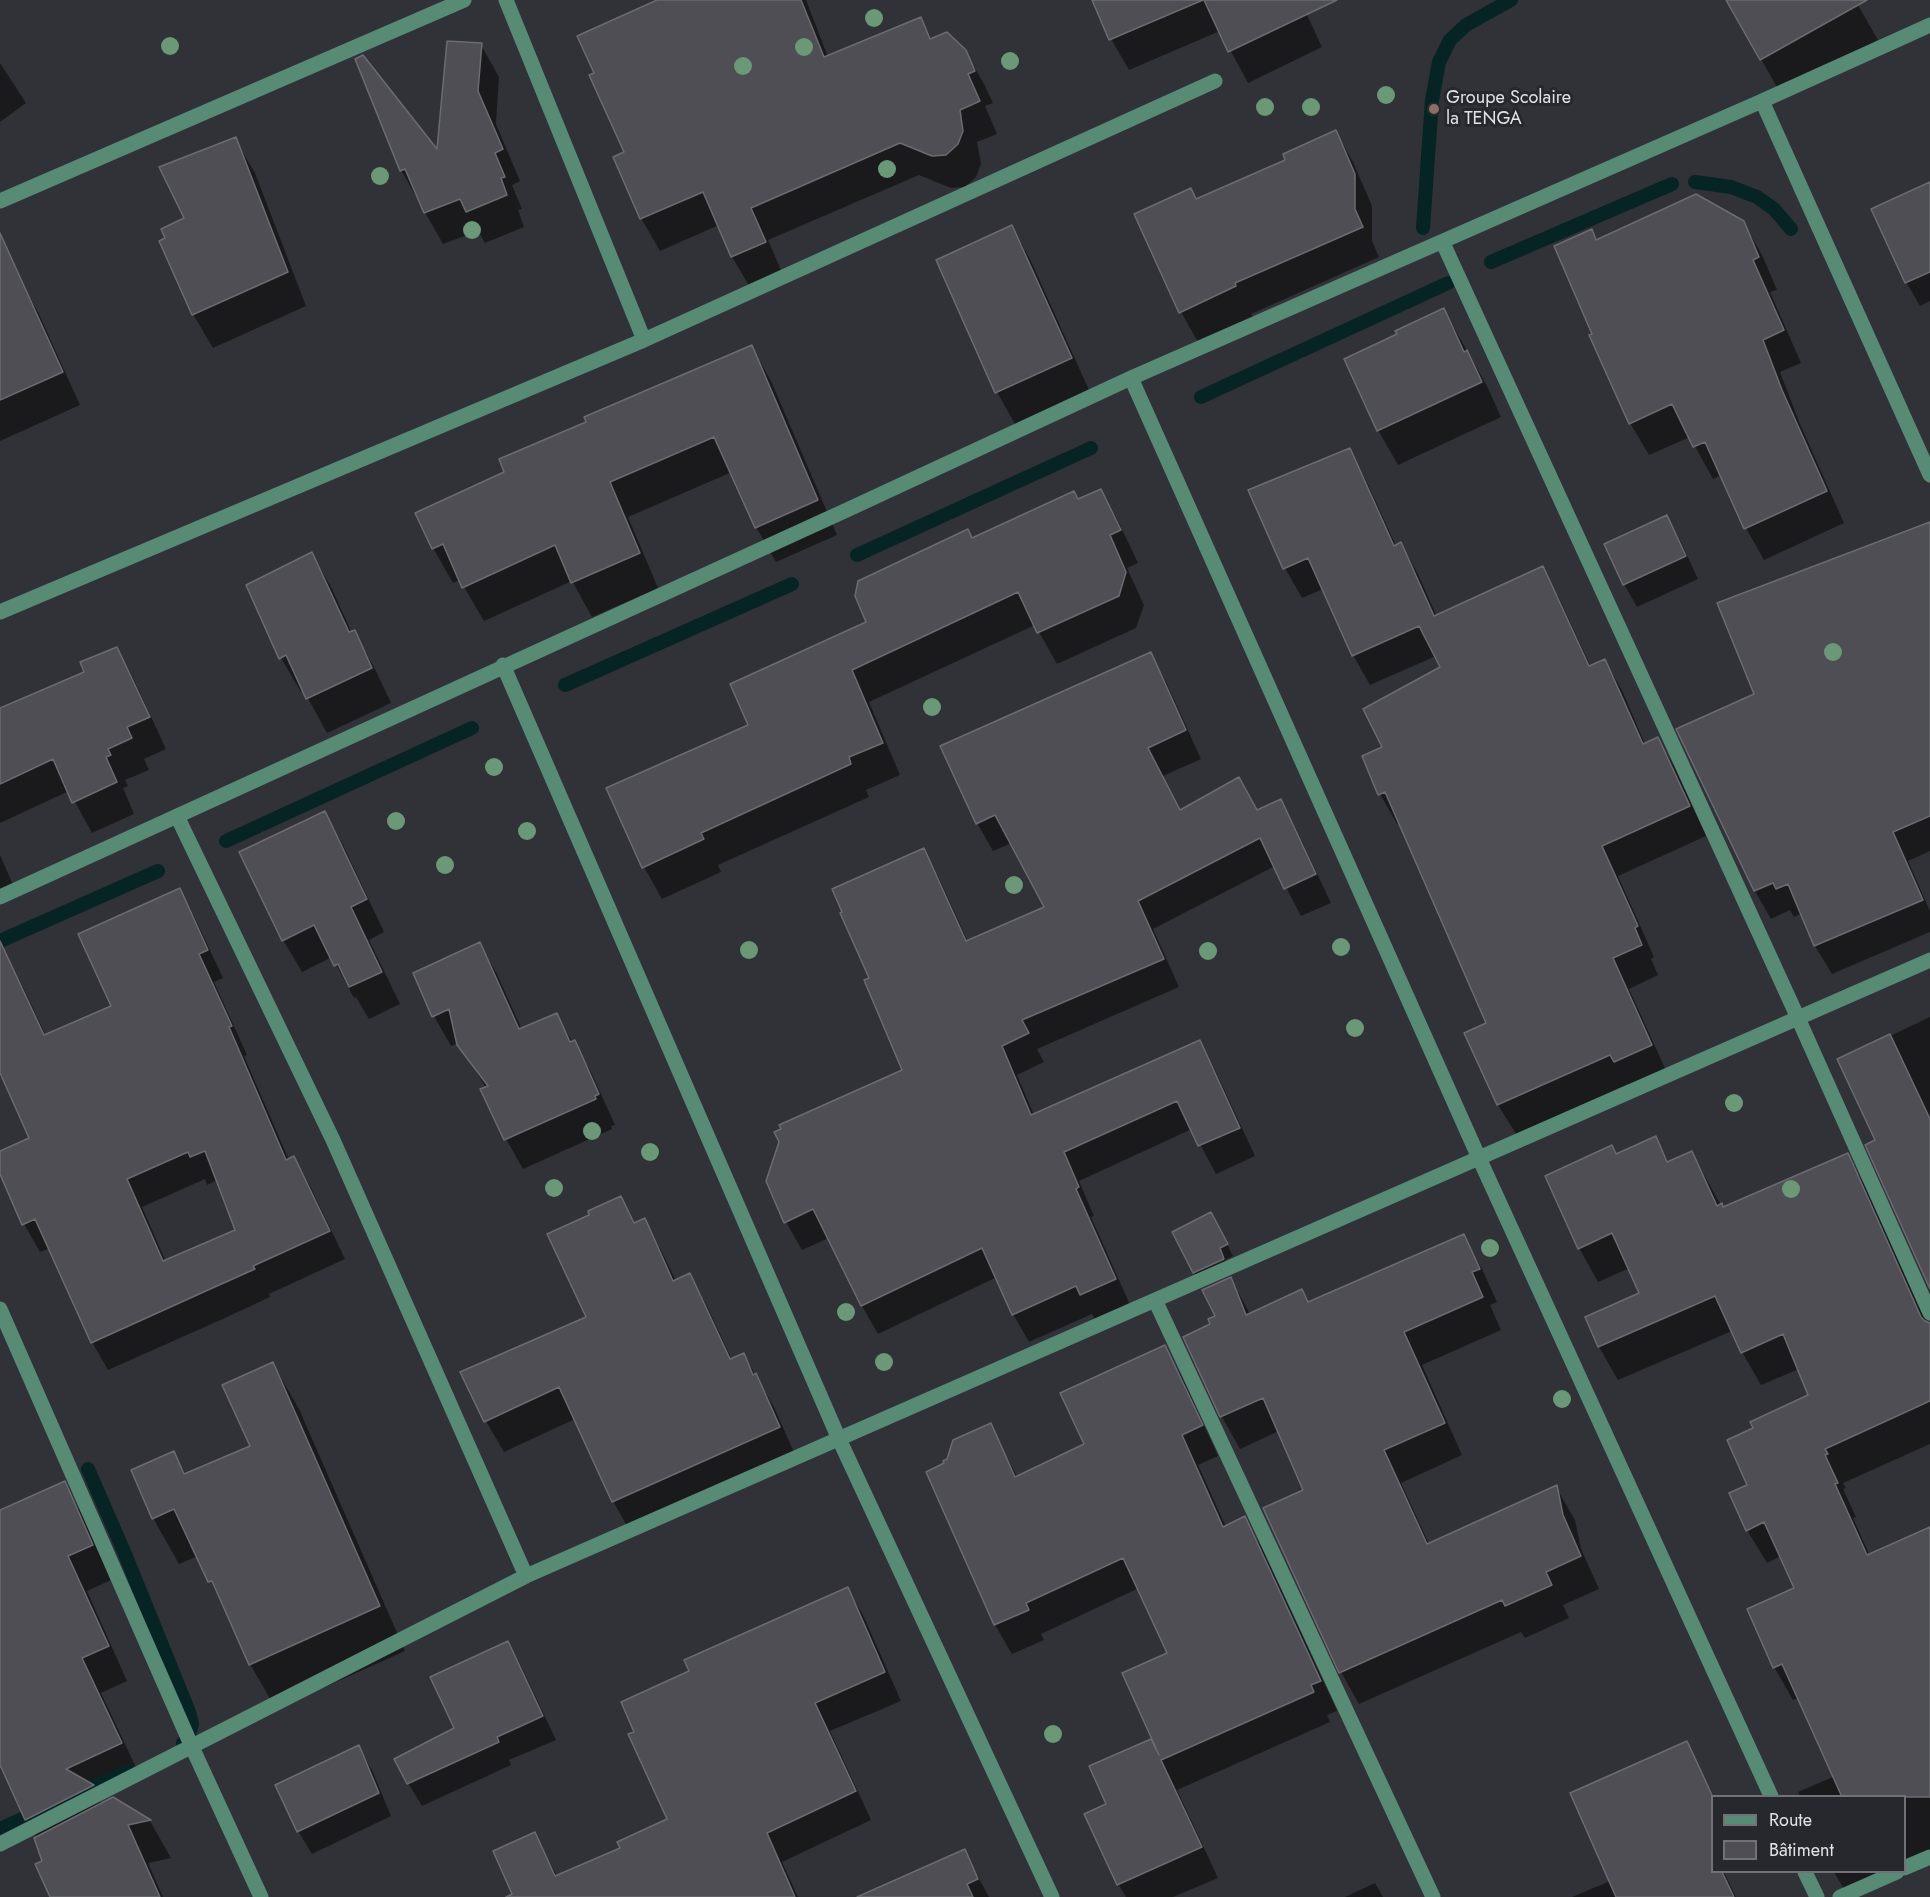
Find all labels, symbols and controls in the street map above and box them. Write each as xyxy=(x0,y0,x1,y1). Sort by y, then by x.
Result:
place label: Groupe Scolaire la TENGA xyxy=(1446,88,1571,130)
marker: Groupe Scolaire la TENGA xyxy=(1427,102,1441,116)
legend xyxy=(1711,1795,1906,1873)
text: Route xyxy=(1769,1807,1812,1833)
text: Bâtiment xyxy=(1769,1837,1834,1863)

